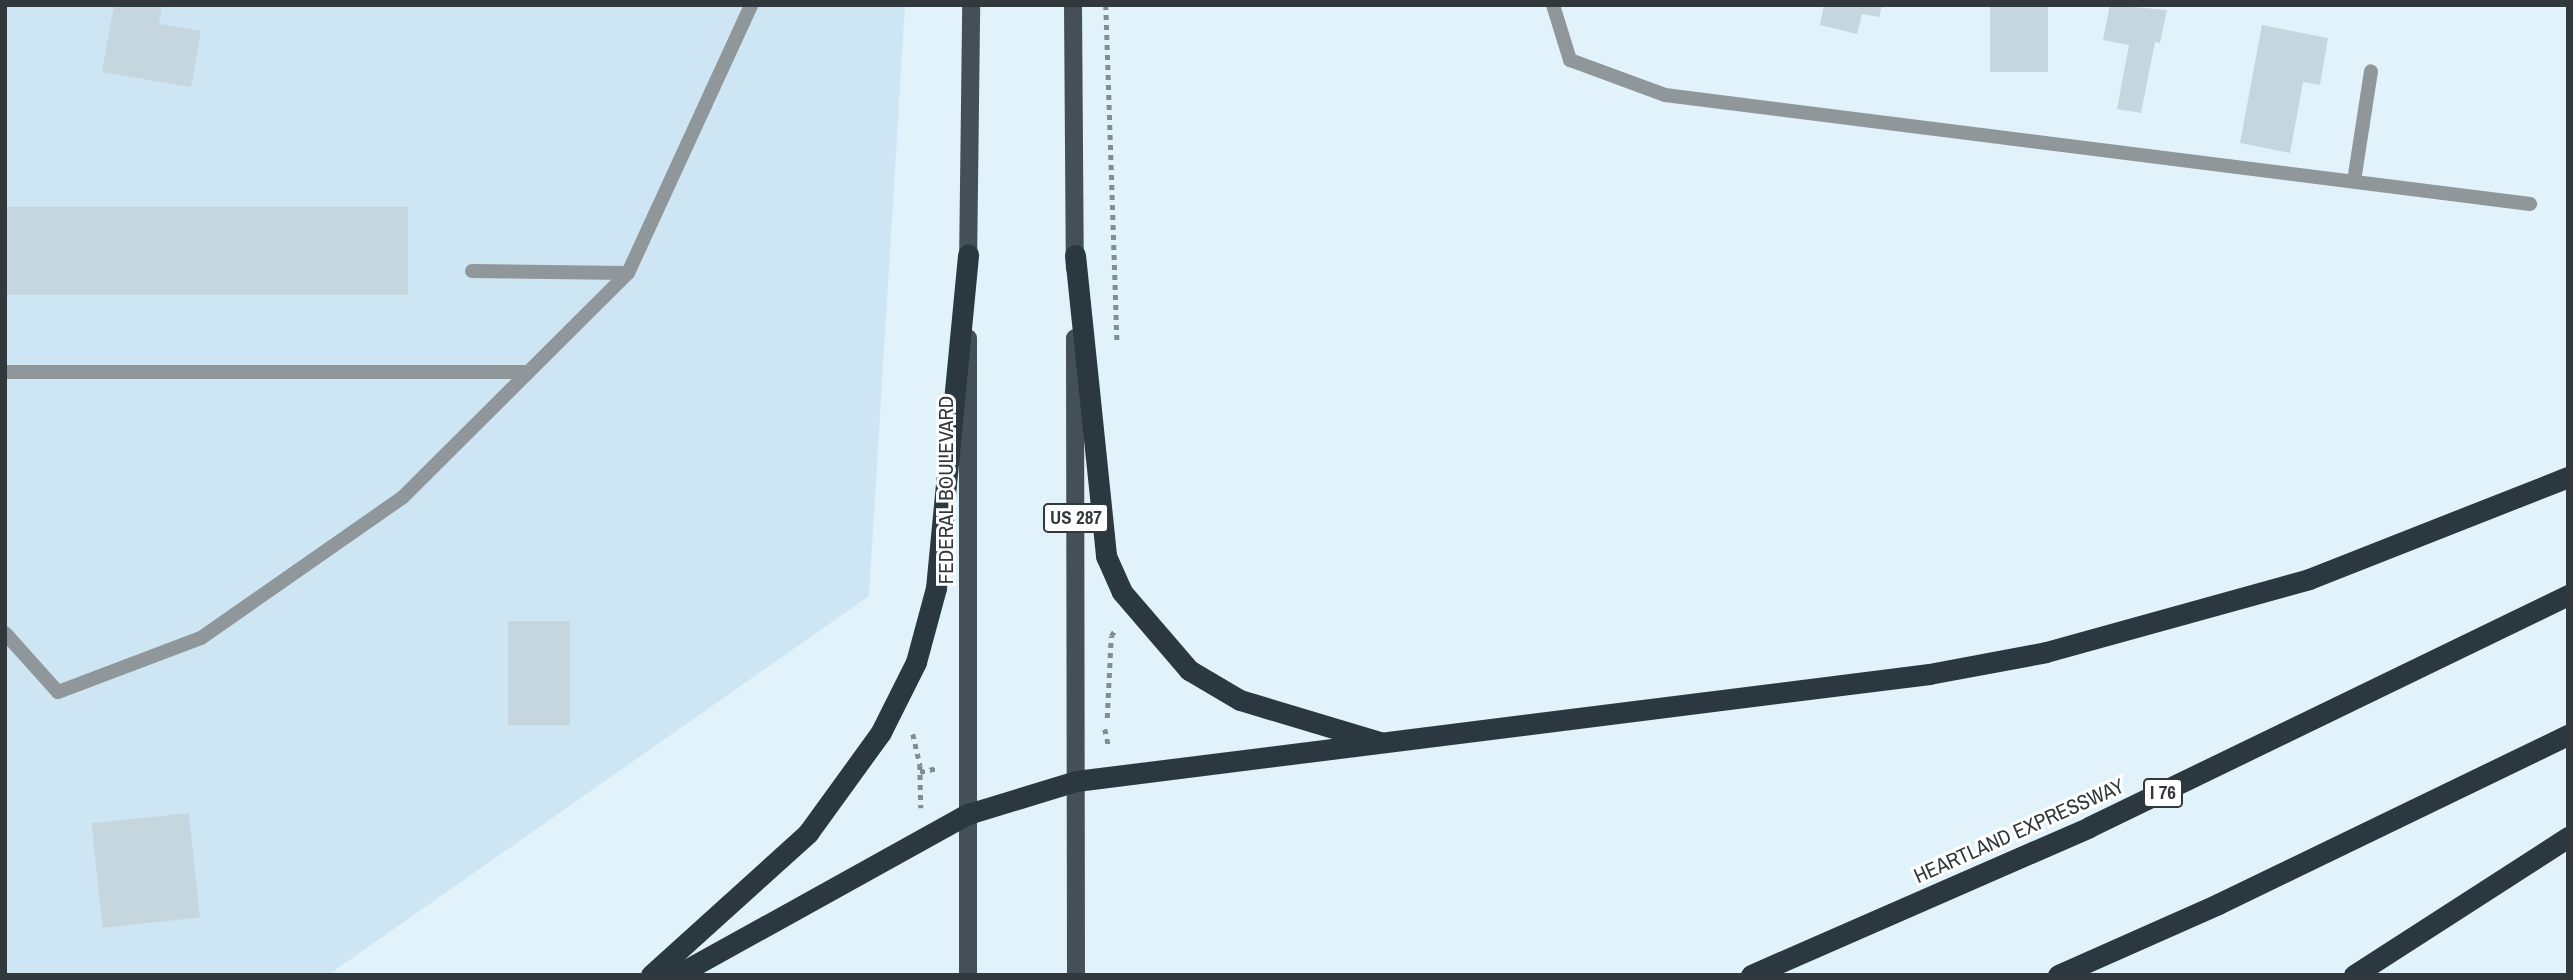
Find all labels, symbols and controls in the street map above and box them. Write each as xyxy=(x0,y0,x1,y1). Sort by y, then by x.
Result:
street label: FEDERAL BOULEVARD xyxy=(933,395,959,585)
road number: US 287 xyxy=(1043,503,1109,534)
street label: HEARTLAND EXPRESSWAY xyxy=(1910,773,2128,889)
road number: I 76 xyxy=(2142,778,2184,808)

